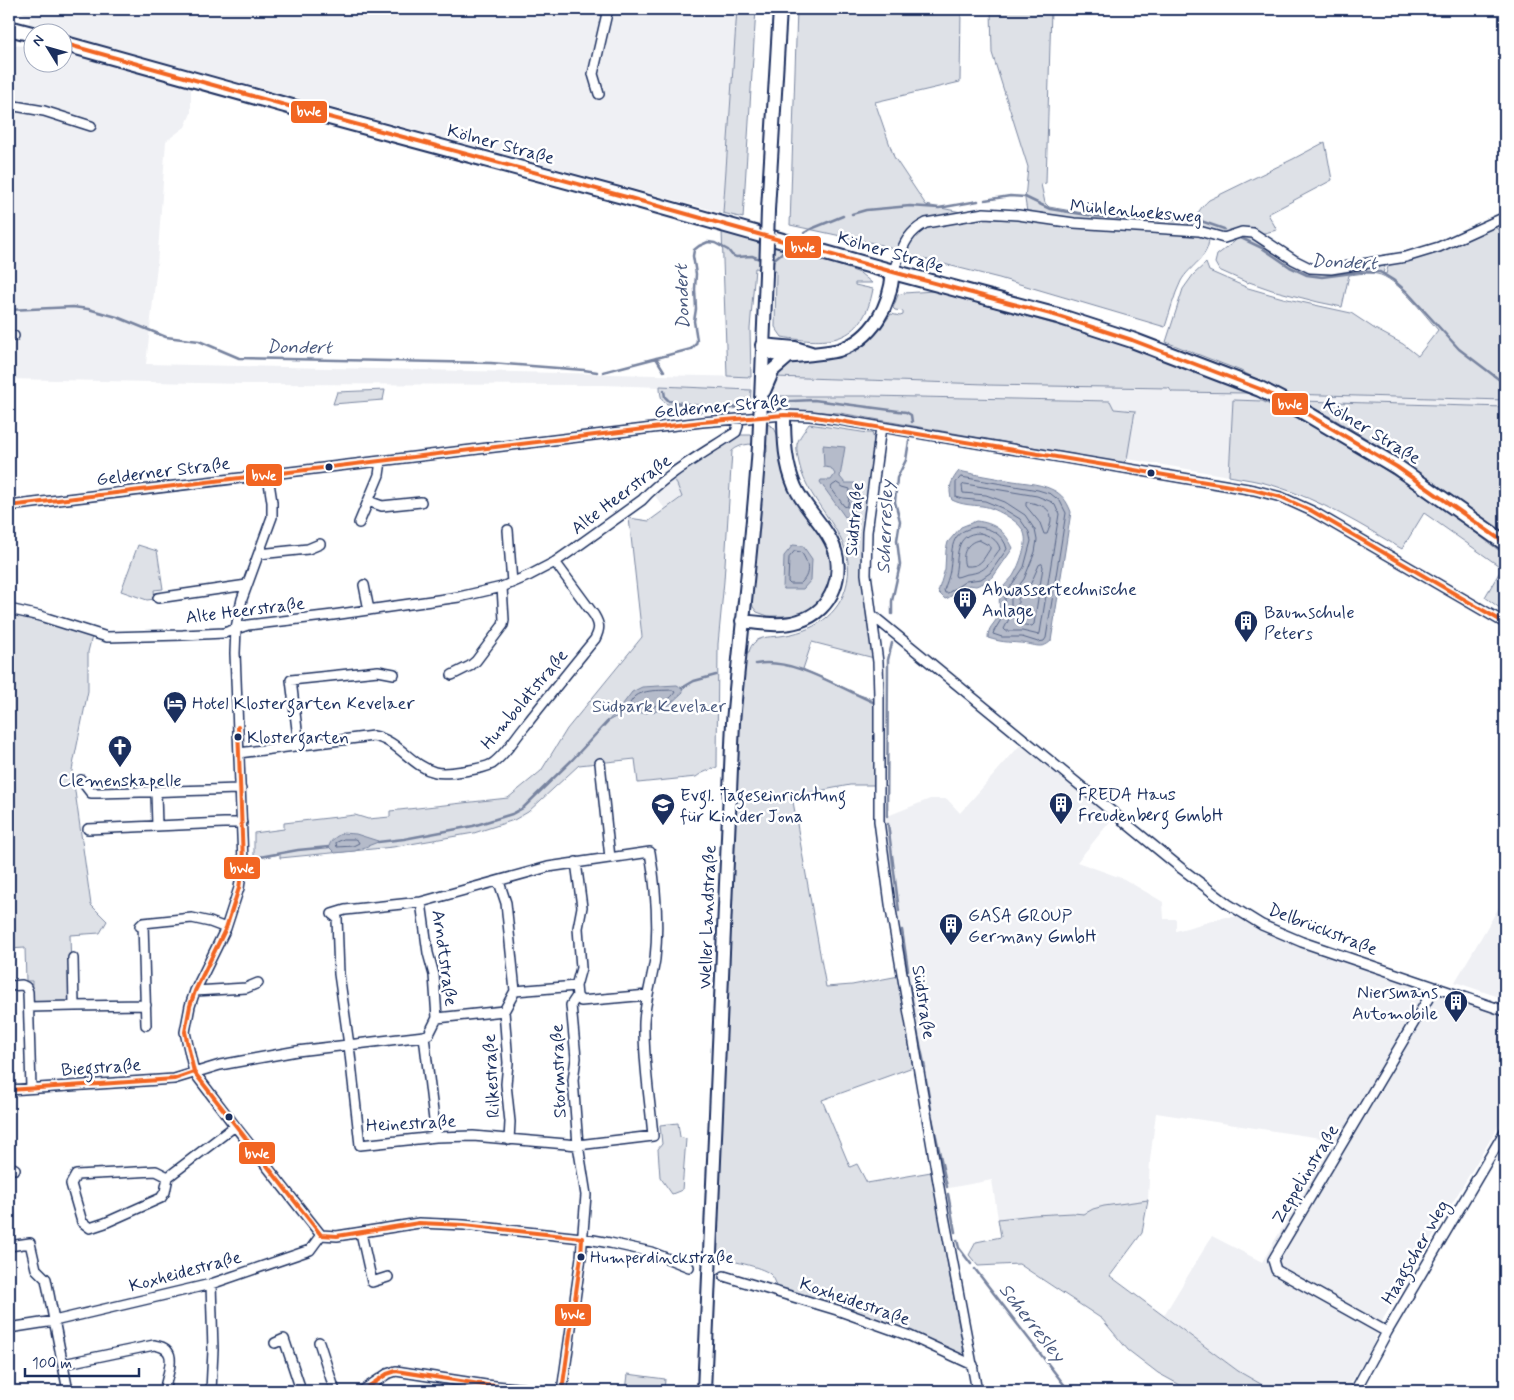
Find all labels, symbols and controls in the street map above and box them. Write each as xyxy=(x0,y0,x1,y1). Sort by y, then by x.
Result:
north arrow xyxy=(22,22,72,72)
text: N xyxy=(28,32,48,50)
line badge: bWe xyxy=(290,100,328,124)
text: bWe xyxy=(297,103,322,121)
street label: Kölner Straße xyxy=(444,119,557,171)
street label: Mühlenhoeksweg xyxy=(1069,194,1203,230)
street label: Kölner Straße xyxy=(834,226,947,280)
line badge: bWe xyxy=(784,235,822,259)
text: bWe xyxy=(791,239,816,257)
water label: Dondert xyxy=(1311,249,1379,276)
water label: Dondert xyxy=(669,262,696,330)
water label: Dondert xyxy=(266,334,334,361)
street label: Gelderner Straße xyxy=(653,389,789,425)
line badge: bWe xyxy=(1271,392,1309,416)
street label: Kölner Straße xyxy=(1318,393,1425,471)
text: bWe xyxy=(1278,396,1303,414)
street label: Alte Heerstraße xyxy=(566,449,677,541)
street label: Gelderner Straße xyxy=(95,452,232,492)
unlabelled marker xyxy=(324,462,334,472)
line badge: bWe xyxy=(245,463,283,487)
text: bWe xyxy=(252,467,277,485)
unlabelled marker xyxy=(1146,468,1156,478)
water label: Scherresley xyxy=(871,478,900,574)
street label: Südstraße xyxy=(840,481,870,557)
place label: Abwassertechnische Anlage xyxy=(982,578,1137,624)
building icon: Abwassertechnische Anlage xyxy=(952,586,978,620)
street label: Alte Heerstraße xyxy=(184,592,306,630)
place label: Baumschule Peters xyxy=(1264,601,1355,646)
building icon: Baumschule Peters xyxy=(1233,609,1259,643)
street label: Humboldtstraße xyxy=(476,644,574,755)
hotel icon: Hotel Klostergarten Kevelaer xyxy=(162,690,188,724)
place label: Hotel Klostergarten Kevelaer xyxy=(192,692,415,718)
park label: Südpark Kevelaer xyxy=(592,695,727,719)
place label: Klostergarten xyxy=(247,727,349,752)
marker: Klostergarten xyxy=(233,732,243,742)
church icon: Clemenskapelle xyxy=(107,734,133,768)
place label: Clemenskapelle xyxy=(58,769,182,793)
place label: FREDA Haus Freudenberg GmbH xyxy=(1078,783,1224,830)
place label: Evgl. Tageseinrichtung für Kinder Jona xyxy=(680,784,846,829)
building icon: FREDA Haus Freudenberg GmbH xyxy=(1048,791,1074,825)
school or university icon: Evgl. Tageseinrichtung für Kinder Jona xyxy=(650,792,676,826)
street label: Weller Landstraße xyxy=(693,845,723,989)
line badge: bWe xyxy=(223,856,261,880)
text: bWe xyxy=(230,860,255,878)
street label: Delbrückstraße xyxy=(1264,898,1381,962)
place label: GASA GROUP Germany GmbH xyxy=(968,904,1097,949)
street label: Arndtstraße xyxy=(425,908,463,1008)
building icon: GASA GROUP Germany GmbH xyxy=(938,912,964,946)
street label: Südstraße xyxy=(905,964,941,1041)
place label: Niersmans Automobile xyxy=(1352,981,1438,1026)
building icon: Niersmans Automobile xyxy=(1443,989,1469,1023)
street label: Stormstraße xyxy=(545,1023,573,1119)
street label: Rilkestraße xyxy=(478,1033,506,1119)
street label: Biegstraße xyxy=(60,1053,142,1085)
street label: Heinestraße xyxy=(365,1110,457,1138)
unlabelled marker xyxy=(224,1112,234,1122)
street label: Zeppelinstraße xyxy=(1267,1120,1345,1229)
line badge: bWe xyxy=(238,1141,276,1165)
text: bWe xyxy=(245,1145,270,1163)
street label: Haagscher Weg xyxy=(1376,1196,1457,1310)
street label: Koxheidestraße xyxy=(126,1245,244,1298)
place label: Humperdinckstraße xyxy=(590,1247,734,1269)
marker: Humperdinckstraße xyxy=(576,1252,586,1262)
street label: Koxheidestraße xyxy=(796,1272,913,1332)
water label: Scherresley xyxy=(993,1278,1071,1369)
line badge: bWe xyxy=(554,1303,592,1327)
text: bWe xyxy=(561,1306,586,1324)
scale bar xyxy=(25,1345,139,1377)
text: 100 m xyxy=(32,1354,72,1374)

